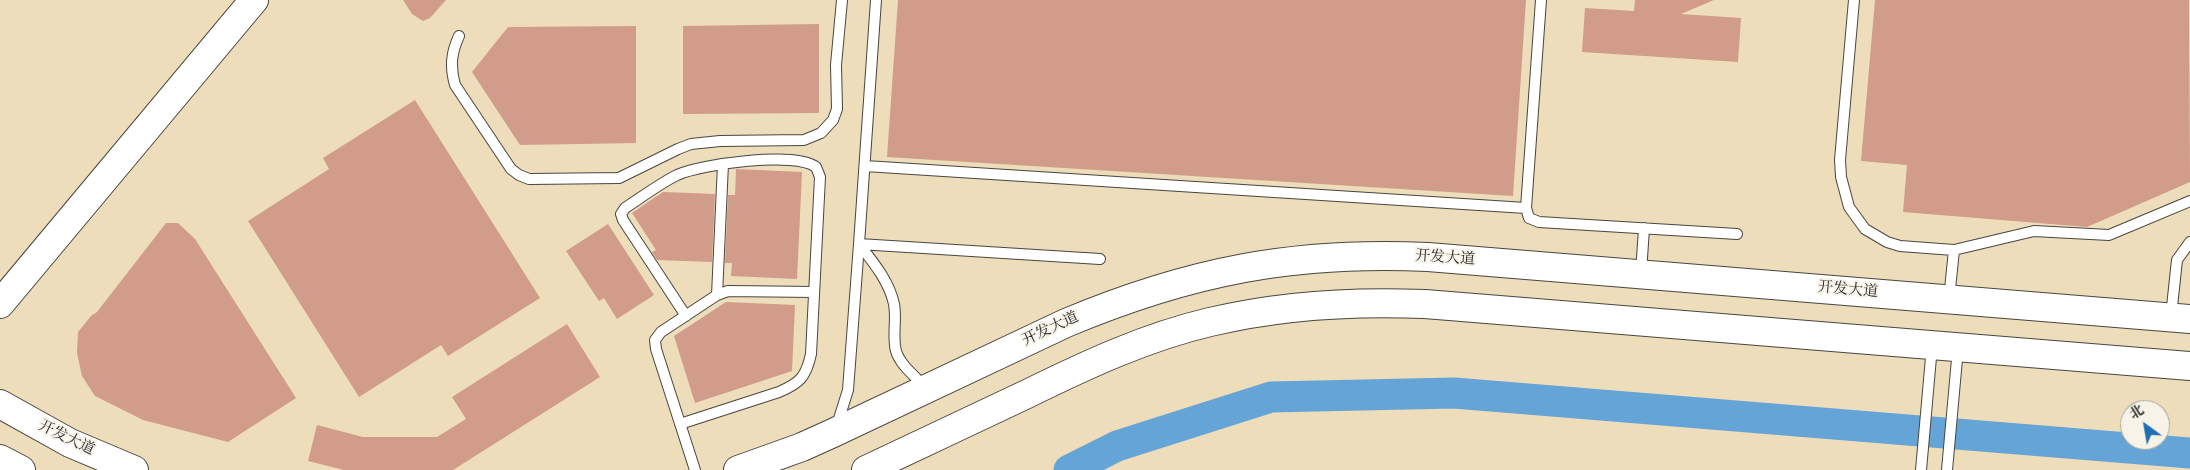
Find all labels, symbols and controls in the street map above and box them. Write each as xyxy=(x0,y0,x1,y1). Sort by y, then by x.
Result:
street label: 开发大道 xyxy=(1414,248,1476,270)
street label: 开发大道 xyxy=(1817,279,1879,303)
street label: 开发大道 xyxy=(1020,309,1082,351)
north arrow xyxy=(2120,400,2170,450)
text: 北 xyxy=(2126,401,2148,424)
street label: 开发大道 xyxy=(35,418,97,460)

